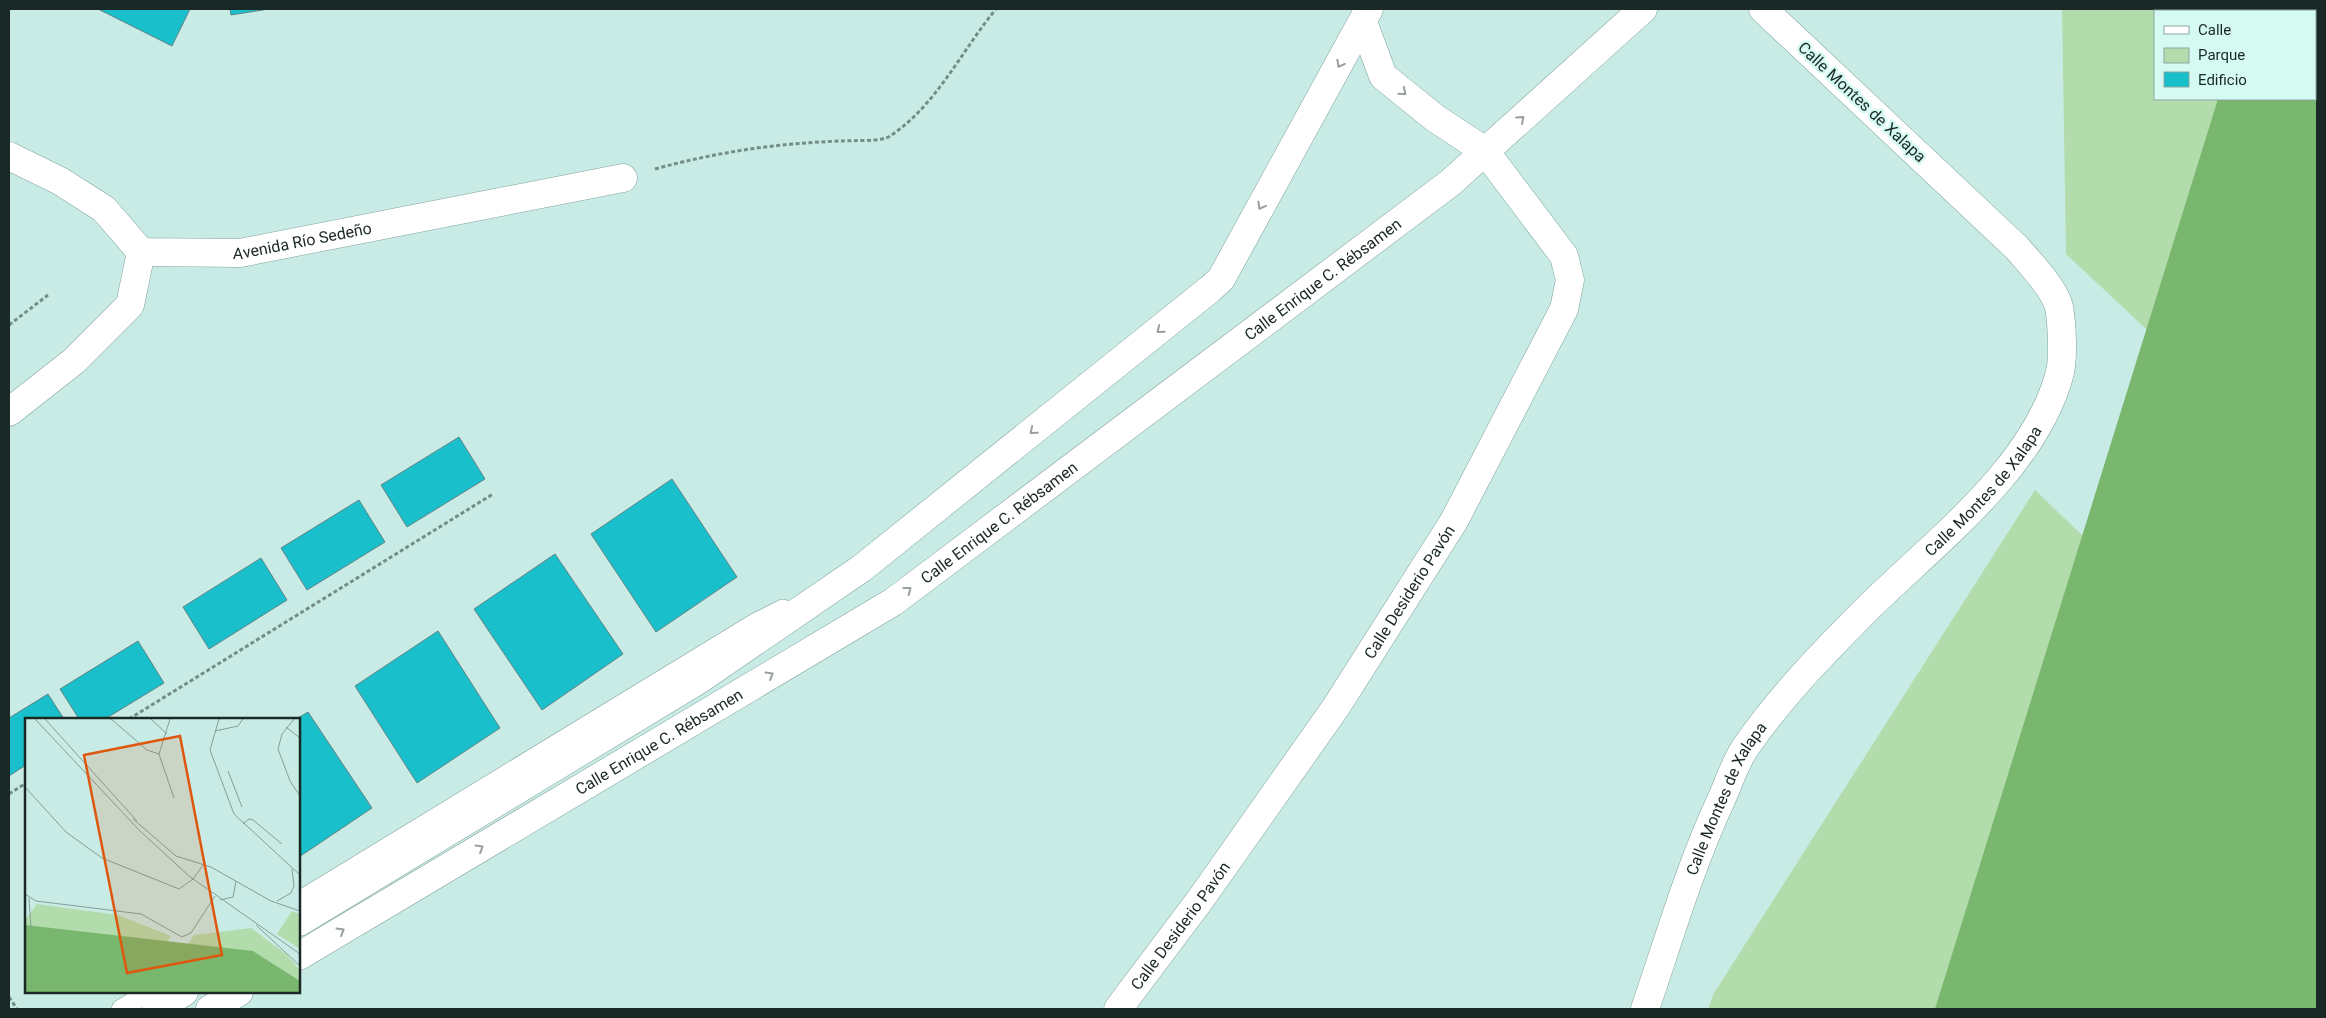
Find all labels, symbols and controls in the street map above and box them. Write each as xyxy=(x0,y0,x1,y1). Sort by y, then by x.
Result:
legend xyxy=(2154,10,2316,100)
text: Calle xyxy=(2198,21,2231,39)
street label: Calle Montes de Xalapa xyxy=(1794,38,1930,166)
text: Parque xyxy=(2198,46,2245,64)
one-way arrow xyxy=(1336,59,1346,68)
text: Edificio xyxy=(2198,71,2247,89)
one-way arrow xyxy=(1398,87,1407,96)
one-way arrow xyxy=(1516,116,1525,125)
one-way arrow xyxy=(1257,201,1267,210)
street label: Calle Enrique C. Rébsamen xyxy=(1240,214,1405,344)
street label: Avenida Río Sedeño xyxy=(233,218,373,263)
one-way arrow xyxy=(1157,324,1166,332)
street label: Calle Montes de Xalapa xyxy=(1920,422,2045,560)
one-way arrow xyxy=(1030,426,1039,434)
street label: Calle Enrique C. Rébsamen xyxy=(917,457,1081,587)
street label: Calle Desiderio Pavón xyxy=(1360,521,1459,662)
one-way arrow xyxy=(902,587,912,596)
one-way arrow xyxy=(765,671,774,681)
street label: Calle Enrique C. Rébsamen xyxy=(572,684,746,799)
inset map xyxy=(25,718,300,993)
street label: Calle Montes de Xalapa xyxy=(1682,718,1770,878)
one-way arrow xyxy=(475,844,484,854)
street label: Calle Desiderio Pavón xyxy=(1126,858,1234,993)
one-way arrow xyxy=(335,928,344,938)

